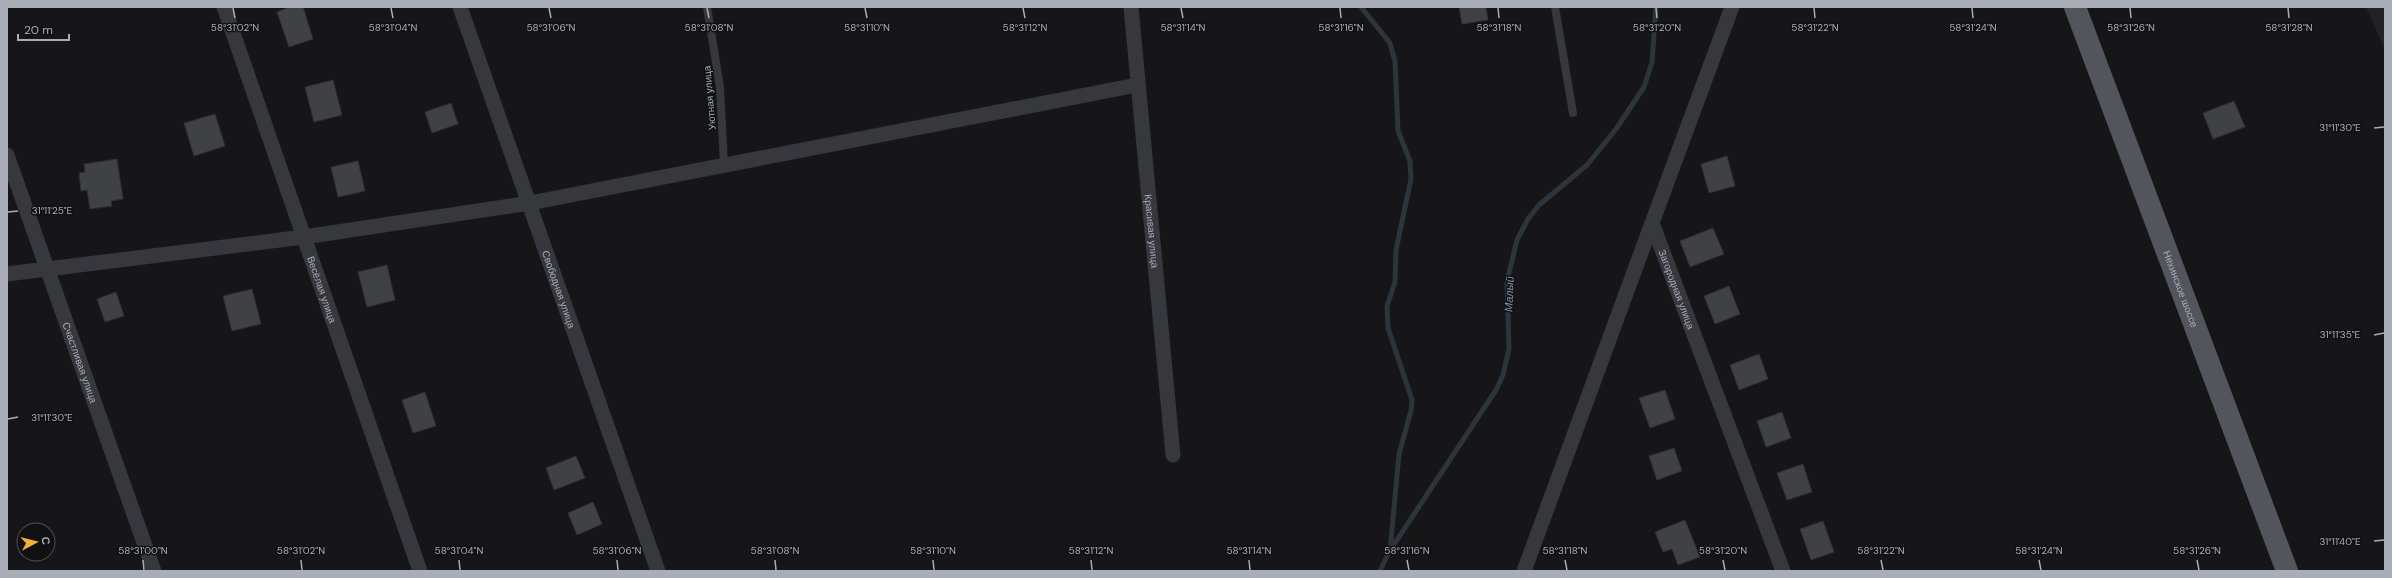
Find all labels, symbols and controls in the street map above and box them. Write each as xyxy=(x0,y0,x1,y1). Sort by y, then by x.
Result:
scale bar xyxy=(18,16,69,42)
text: 58°31'02"N xyxy=(211,21,259,34)
text: 58°31'04"N xyxy=(369,21,417,34)
text: 58°31'06"N xyxy=(527,21,576,34)
text: 58°31'08"N xyxy=(685,21,733,34)
text: 58°31'10"N xyxy=(844,21,890,34)
text: 58°31'12"N xyxy=(1003,21,1047,34)
text: 58°31'14"N xyxy=(1160,21,1206,34)
text: 58°31'16"N xyxy=(1318,21,1364,34)
text: 58°31'18"N xyxy=(1476,21,1522,34)
text: 58°31'20"N xyxy=(1633,21,1681,34)
text: 58°31'22"N xyxy=(1791,21,1839,34)
text: 58°31'24"N xyxy=(1949,21,1997,34)
text: 58°31'26"N xyxy=(2107,21,2155,34)
text: 58°31'28"N xyxy=(2265,21,2313,34)
text: 20 m xyxy=(24,22,53,38)
street label: Уютная улица xyxy=(700,65,719,131)
text: 31°11'30"E xyxy=(2319,121,2361,134)
street label: Красивая улица xyxy=(1142,194,1161,269)
text: 31°11'25"E xyxy=(32,204,73,217)
street label: Загородная улица xyxy=(1656,248,1697,331)
street label: Свободная улица xyxy=(539,249,578,330)
street label: Нехинское шоссе xyxy=(2160,249,2201,330)
street label: Весёлая улица xyxy=(304,254,339,325)
water label: Малый xyxy=(1501,276,1517,312)
street label: Счастливая улица xyxy=(60,320,100,405)
text: 31°11'35"E xyxy=(2320,328,2361,341)
text: 31°11'30"E xyxy=(31,411,73,424)
north arrow xyxy=(16,522,56,562)
text: 31°11'40"E xyxy=(2319,535,2361,548)
text: С xyxy=(38,536,53,546)
text: 58°31'00"N xyxy=(118,544,168,557)
text: 58°31'02"N xyxy=(277,544,325,557)
text: 58°31'04"N xyxy=(435,544,483,557)
text: 58°31'06"N xyxy=(593,544,642,557)
text: 58°31'08"N xyxy=(751,544,799,557)
text: 58°31'10"N xyxy=(910,544,956,557)
text: 58°31'12"N xyxy=(1069,544,1113,557)
text: 58°31'14"N xyxy=(1226,544,1272,557)
text: 58°31'16"N xyxy=(1384,544,1430,557)
text: 58°31'18"N xyxy=(1542,544,1588,557)
text: 58°31'20"N xyxy=(1699,544,1747,557)
text: 58°31'22"N xyxy=(1857,544,1905,557)
text: 58°31'24"N xyxy=(2015,544,2063,557)
text: 58°31'26"N xyxy=(2173,544,2221,557)

